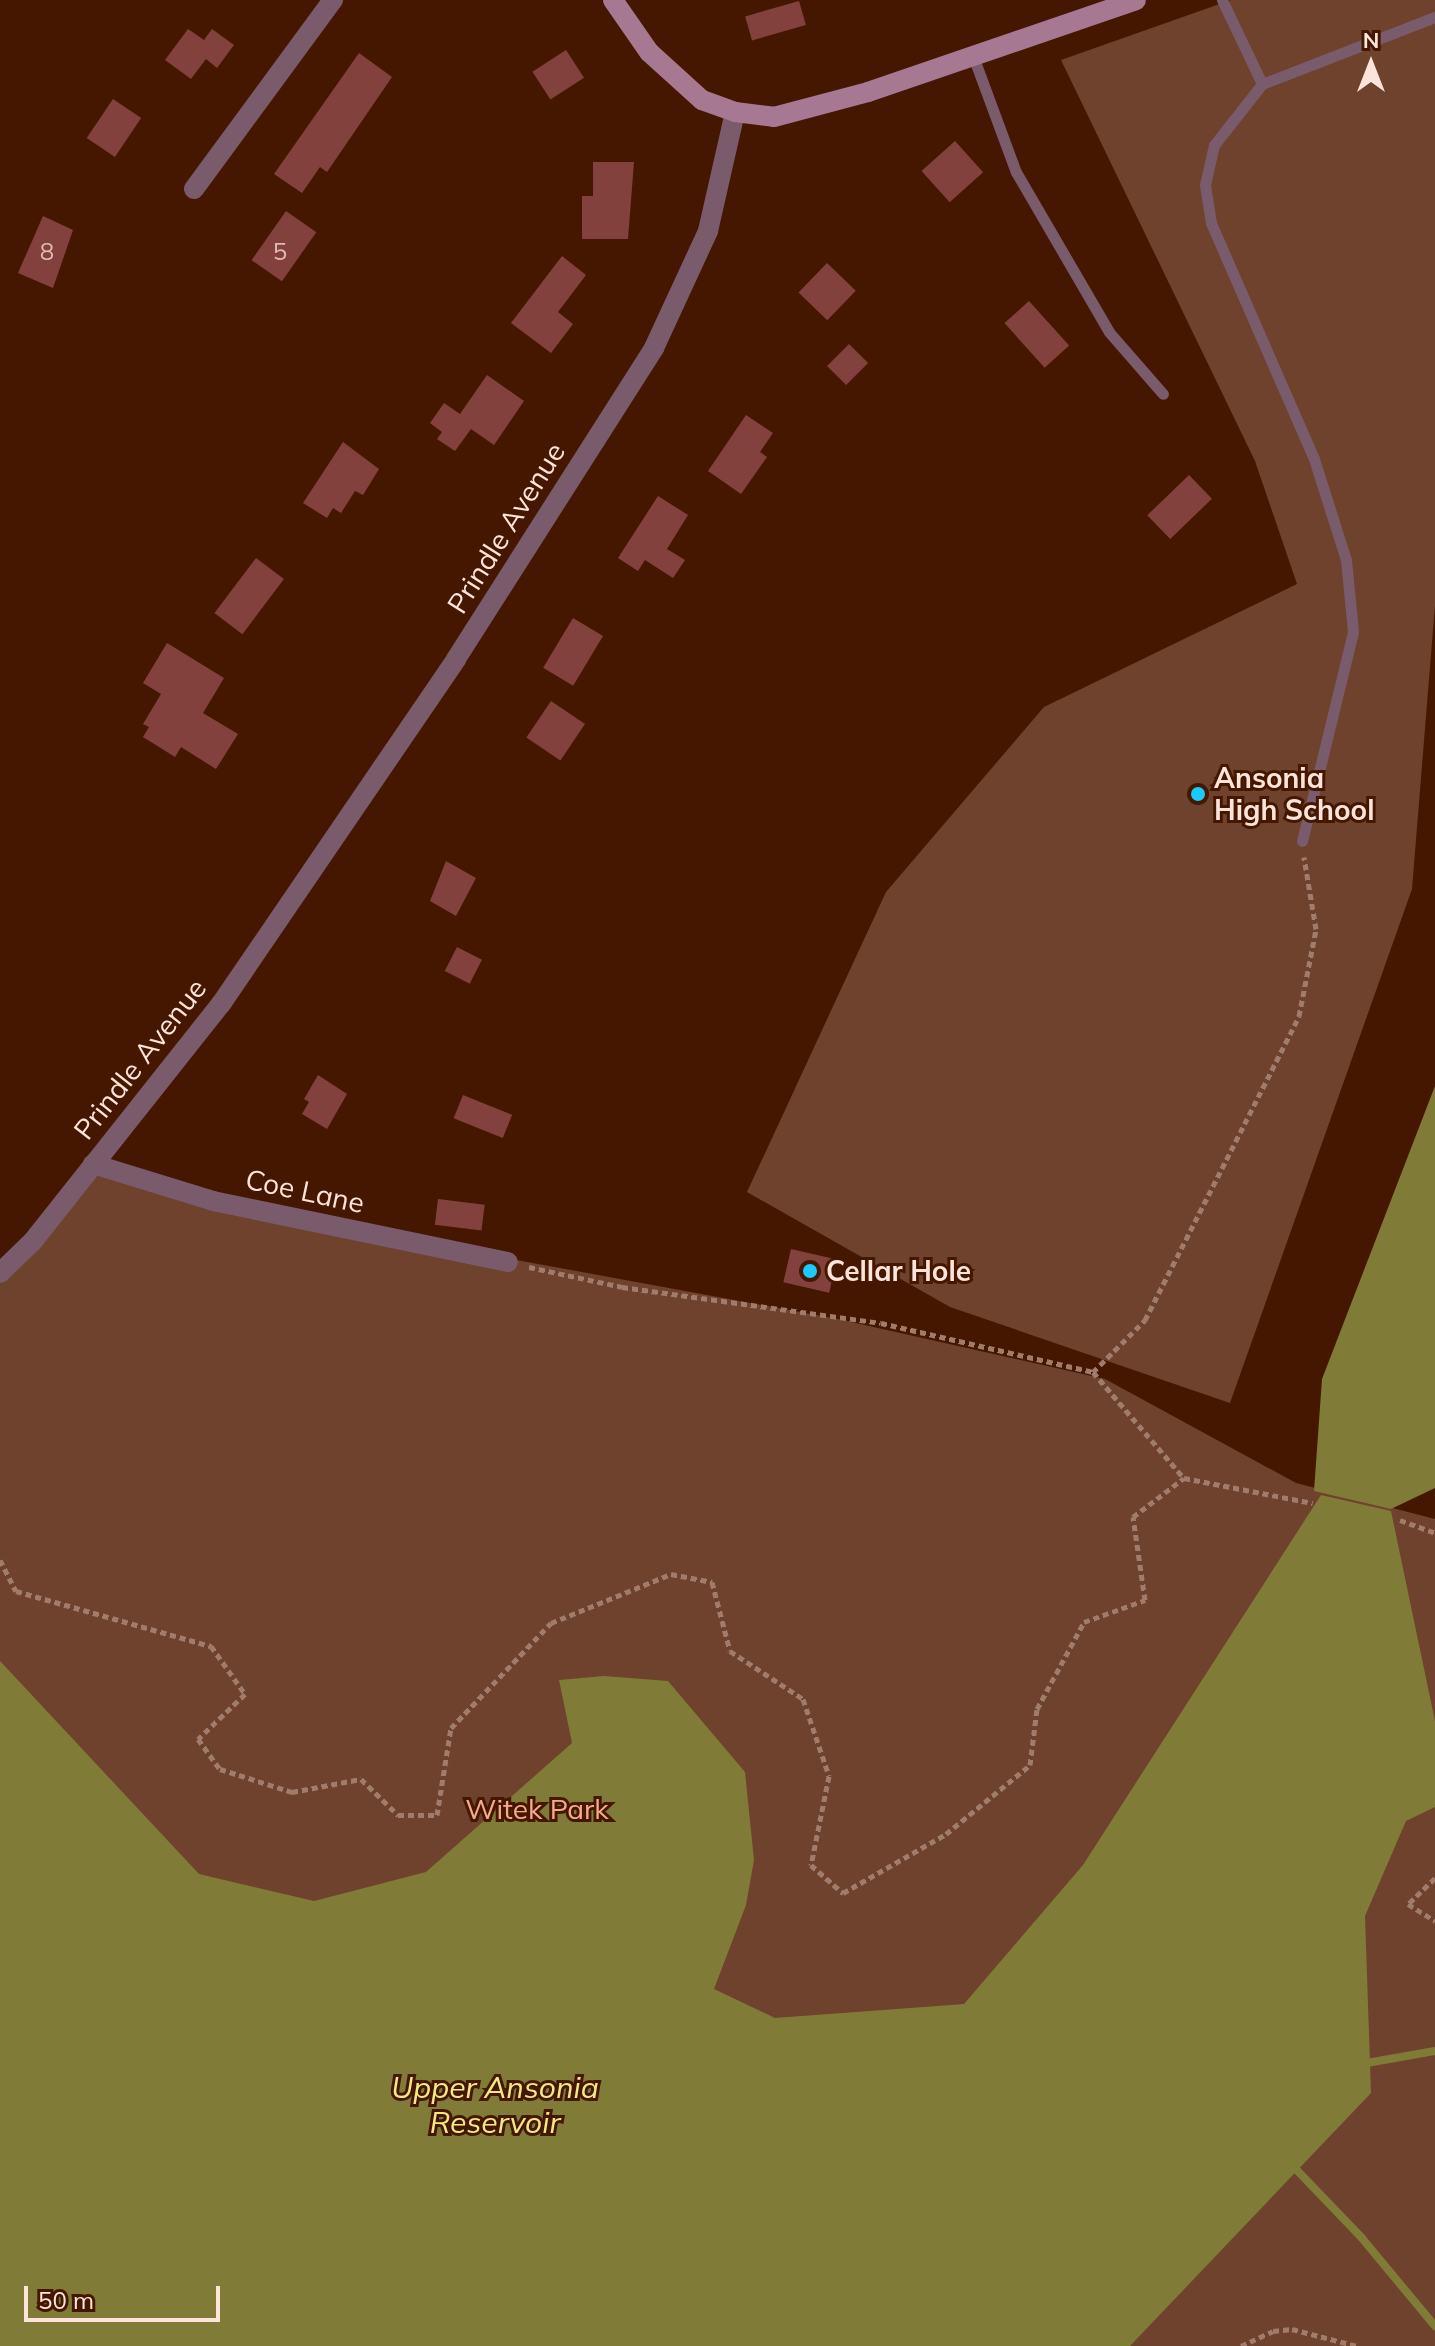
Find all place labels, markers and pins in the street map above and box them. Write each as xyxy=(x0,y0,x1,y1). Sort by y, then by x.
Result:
place label: Ansonia High School xyxy=(1214,761,1374,827)
marker: Ansonia High School xyxy=(1189,785,1207,803)
place label: Cellar Hole xyxy=(826,1254,971,1288)
marker: Cellar Hole xyxy=(801,1262,819,1280)

